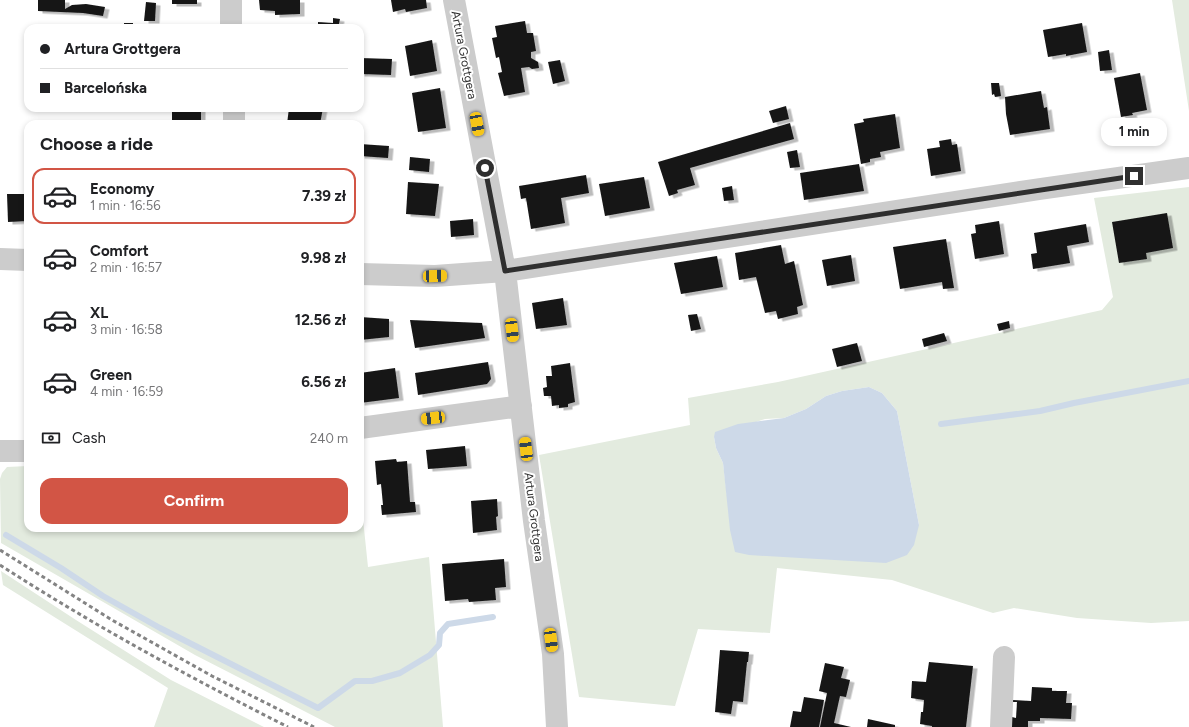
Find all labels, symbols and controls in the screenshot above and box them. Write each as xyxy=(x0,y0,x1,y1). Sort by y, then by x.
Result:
street label: Artura Grottgera xyxy=(449,10,479,100)
text: Artura Grottgera xyxy=(64,40,181,58)
text: Barcelońska xyxy=(64,79,147,97)
car xyxy=(469,111,485,137)
callout: 1 min xyxy=(1101,118,1167,146)
text: 1 min xyxy=(1119,124,1149,139)
text: Choose a ride xyxy=(40,133,153,155)
route start xyxy=(476,159,494,177)
route end xyxy=(1125,167,1143,185)
icon: car xyxy=(42,178,78,214)
text: Economy xyxy=(90,180,155,198)
text: 7.39 zł xyxy=(302,187,346,205)
text: 1 min · 16:56 xyxy=(90,198,161,213)
icon: car xyxy=(42,240,78,276)
text: Comfort xyxy=(90,242,149,260)
text: 9.98 zł xyxy=(301,249,346,267)
text: 2 min · 16:57 xyxy=(90,260,162,275)
car xyxy=(423,270,447,282)
icon: car xyxy=(42,302,78,338)
text: XL xyxy=(90,304,108,322)
text: 12.56 zł xyxy=(295,311,346,329)
car xyxy=(505,317,519,343)
text: 3 min · 16:58 xyxy=(90,322,163,337)
icon: car xyxy=(42,364,78,400)
text: Green xyxy=(90,366,132,384)
text: 6.56 zł xyxy=(301,373,346,391)
text: 4 min · 16:59 xyxy=(90,384,163,399)
car xyxy=(420,411,446,425)
icon: cash xyxy=(40,427,62,449)
text: Cash xyxy=(72,429,106,447)
text: 240 m xyxy=(310,431,348,446)
car xyxy=(519,436,533,462)
street label: Artura Grottgera xyxy=(522,472,546,562)
button: Confirm xyxy=(40,478,348,524)
car xyxy=(543,627,559,653)

